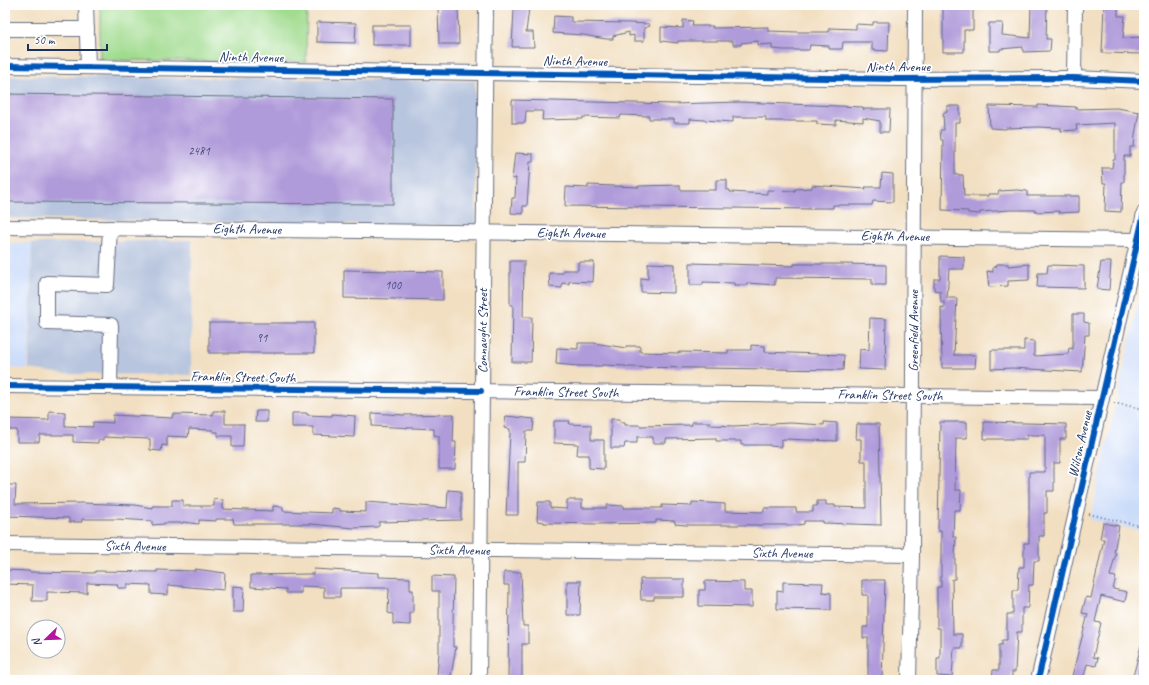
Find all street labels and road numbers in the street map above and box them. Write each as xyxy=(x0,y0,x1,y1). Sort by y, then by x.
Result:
street label: Ninth Avenue xyxy=(219,48,285,66)
street label: Ninth Avenue xyxy=(543,52,609,70)
street label: Ninth Avenue xyxy=(866,58,932,75)
street label: Eighth Avenue xyxy=(213,220,283,238)
street label: Eighth Avenue xyxy=(537,224,607,242)
street label: Eighth Avenue xyxy=(861,227,931,245)
street label: Connaught Street xyxy=(474,287,491,373)
street label: Greenfield Avenue xyxy=(905,289,922,372)
street label: Franklin Street South xyxy=(190,368,297,386)
street label: Franklin Street South xyxy=(513,383,620,401)
street label: Franklin Street South xyxy=(837,386,944,404)
street label: Wilson Avenue xyxy=(1064,408,1096,479)
street label: Sixth Avenue xyxy=(104,537,167,555)
street label: Sixth Avenue xyxy=(428,541,491,559)
street label: Sixth Avenue xyxy=(751,544,814,562)

